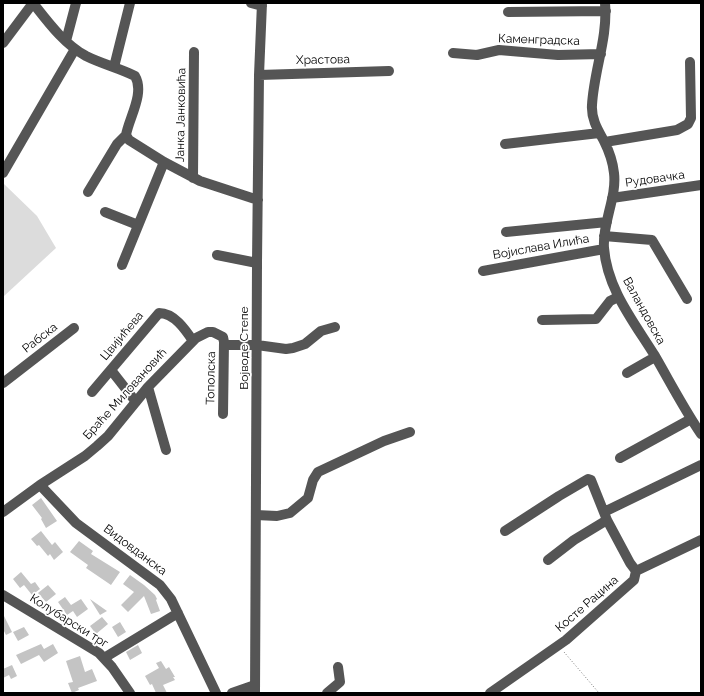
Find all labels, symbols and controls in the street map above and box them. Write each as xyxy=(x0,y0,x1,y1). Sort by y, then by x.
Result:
street label: Каменградска xyxy=(498,31,580,49)
street label: Храстова xyxy=(296,52,350,68)
street label: Јанка Јанковића xyxy=(173,68,189,162)
street label: Рудовачка xyxy=(624,168,686,190)
street label: Војислава Илића xyxy=(492,231,590,263)
street label: Валандовска xyxy=(620,275,668,347)
street label: Војводе Степе xyxy=(237,306,251,390)
street label: Цвијићева xyxy=(97,309,147,363)
street label: Рабска xyxy=(20,320,60,356)
street label: Браће Миловановић xyxy=(80,345,170,443)
street label: Тополска xyxy=(203,351,219,405)
street label: Видовданска xyxy=(101,522,169,578)
street label: Косте Рацина xyxy=(553,573,621,635)
street label: Колубарски трг xyxy=(27,591,111,651)

